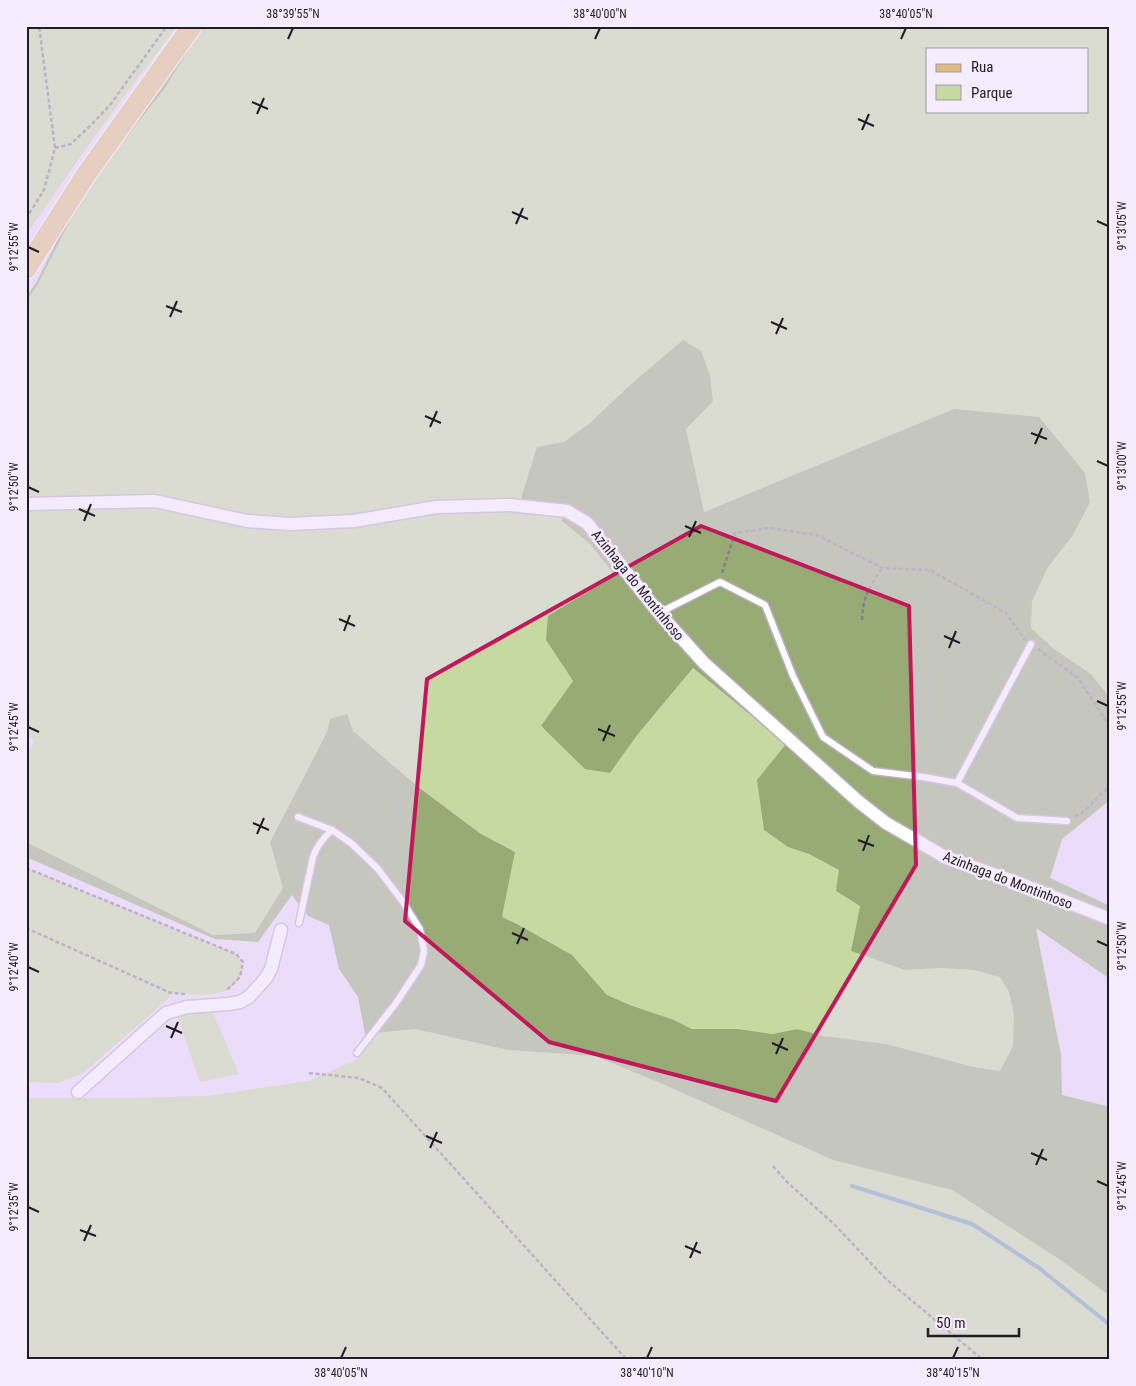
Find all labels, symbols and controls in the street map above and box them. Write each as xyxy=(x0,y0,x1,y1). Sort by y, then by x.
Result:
text: 38°39'55"N xyxy=(266,7,320,21)
text: 38°40'00"N xyxy=(573,7,627,21)
text: 38°40'05"N xyxy=(879,7,933,21)
legend xyxy=(926,48,1088,112)
text: Rua xyxy=(971,58,993,76)
text: Parque xyxy=(971,84,1013,102)
text: 9°13'05"W xyxy=(1115,201,1129,251)
text: 9°12'55"W xyxy=(7,222,21,272)
text: 9°13'00"W xyxy=(1115,441,1129,491)
text: 9°12'50"W xyxy=(7,462,21,512)
street label: Azinhaga do Montinhoso xyxy=(589,527,687,643)
text: 9°12'55"W xyxy=(1115,681,1129,731)
text: 9°12'45"W xyxy=(7,702,21,752)
street label: Azinhaga do Montinhoso xyxy=(941,848,1075,912)
text: 9°12'50"W xyxy=(1115,921,1129,971)
text: 9°12'40"W xyxy=(7,942,21,992)
text: 9°12'45"W xyxy=(1115,1161,1129,1211)
text: 9°12'35"W xyxy=(7,1182,21,1232)
scale bar xyxy=(928,1306,1020,1338)
text: 50 m xyxy=(936,1314,966,1332)
text: 38°40'05"N xyxy=(314,1366,368,1380)
text: 38°40'10"N xyxy=(620,1366,674,1380)
text: 38°40'15"N xyxy=(926,1366,980,1380)

